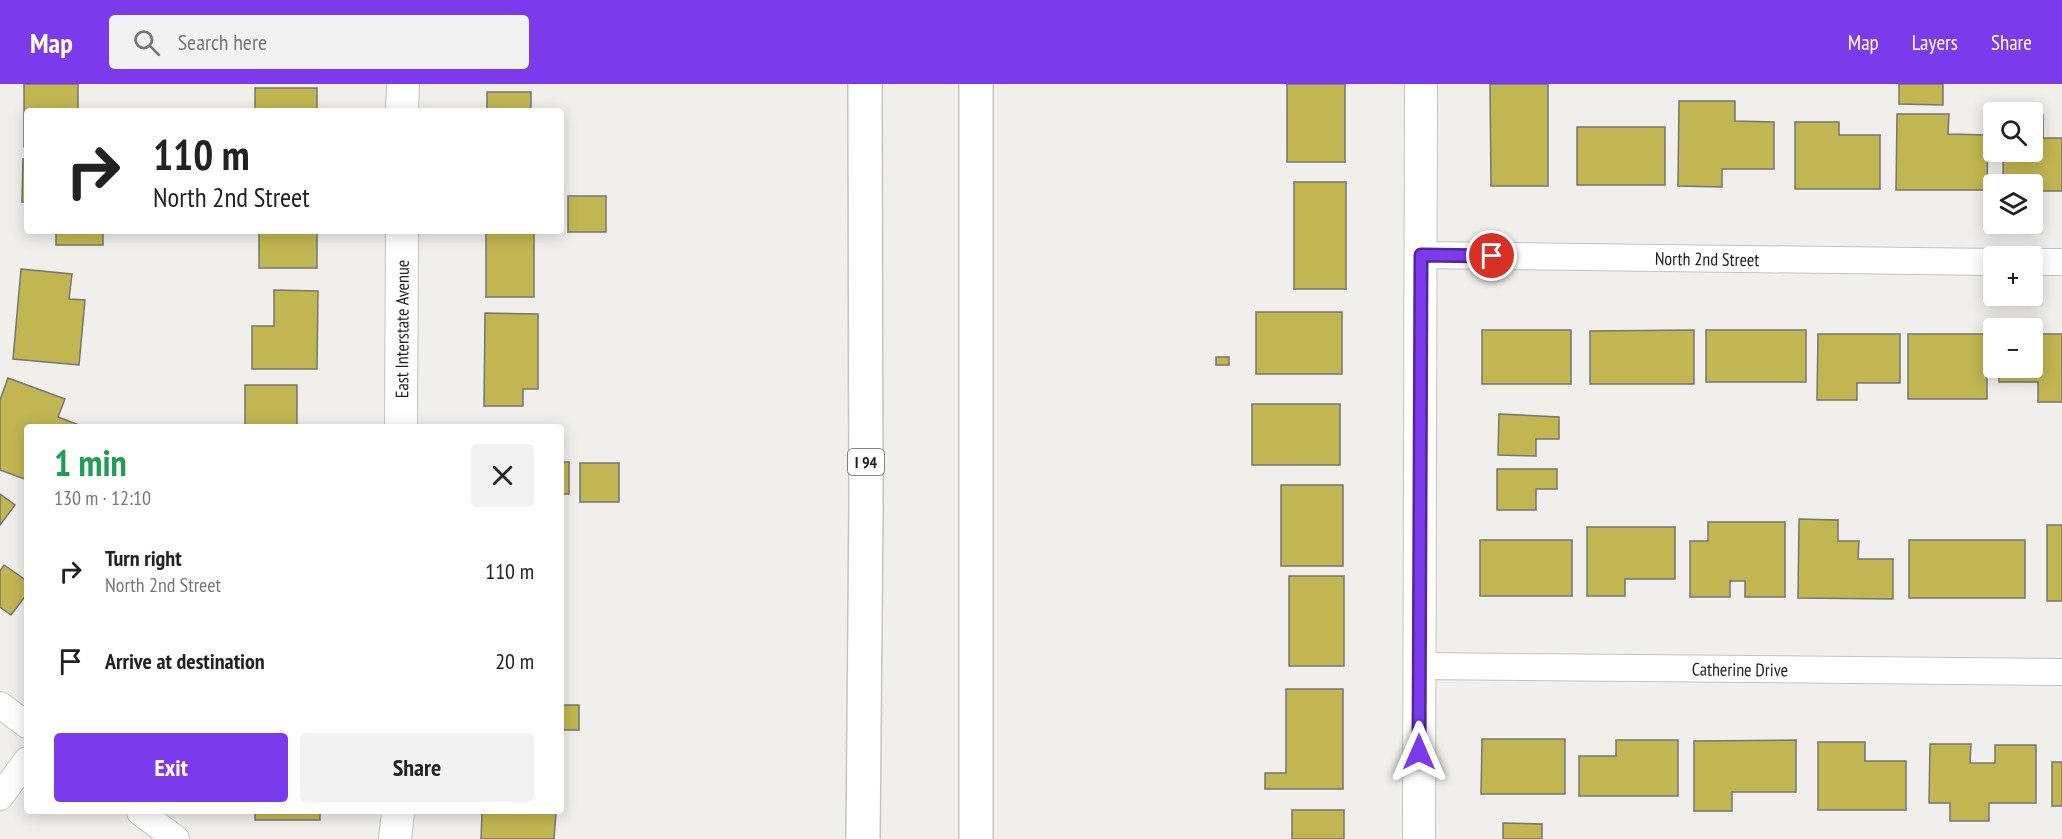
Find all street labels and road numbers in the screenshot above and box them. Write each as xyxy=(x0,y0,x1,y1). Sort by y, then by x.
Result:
street label: North 2nd Street xyxy=(1655,246,1759,271)
street label: East Interstate Avenue xyxy=(390,260,413,398)
road number: I 94 xyxy=(848,449,884,475)
street label: Catherine Drive xyxy=(1692,657,1788,681)

